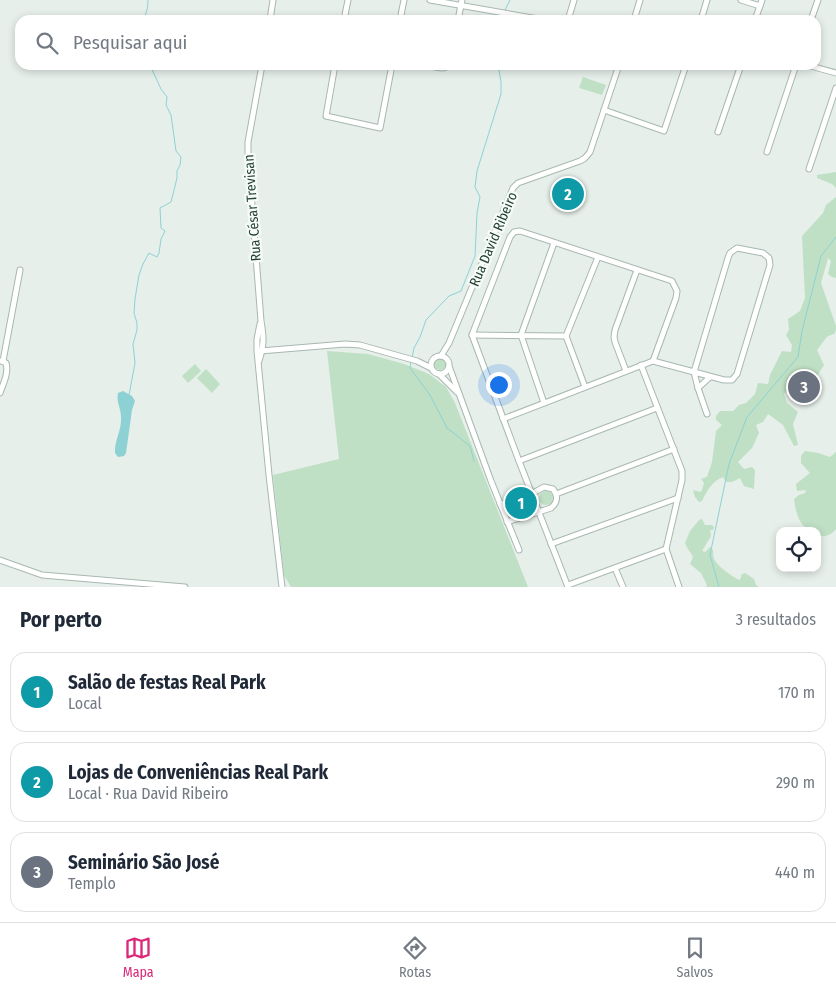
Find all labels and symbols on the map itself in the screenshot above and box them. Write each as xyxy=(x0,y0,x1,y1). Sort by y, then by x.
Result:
street label: Rua César Trevisan xyxy=(240,154,265,262)
pin: 2 xyxy=(552,175,584,213)
street label: Rua David Ribeiro xyxy=(466,189,521,289)
pin: 3 xyxy=(788,368,820,406)
your location xyxy=(486,372,512,398)
pin: 1 xyxy=(505,484,537,522)

